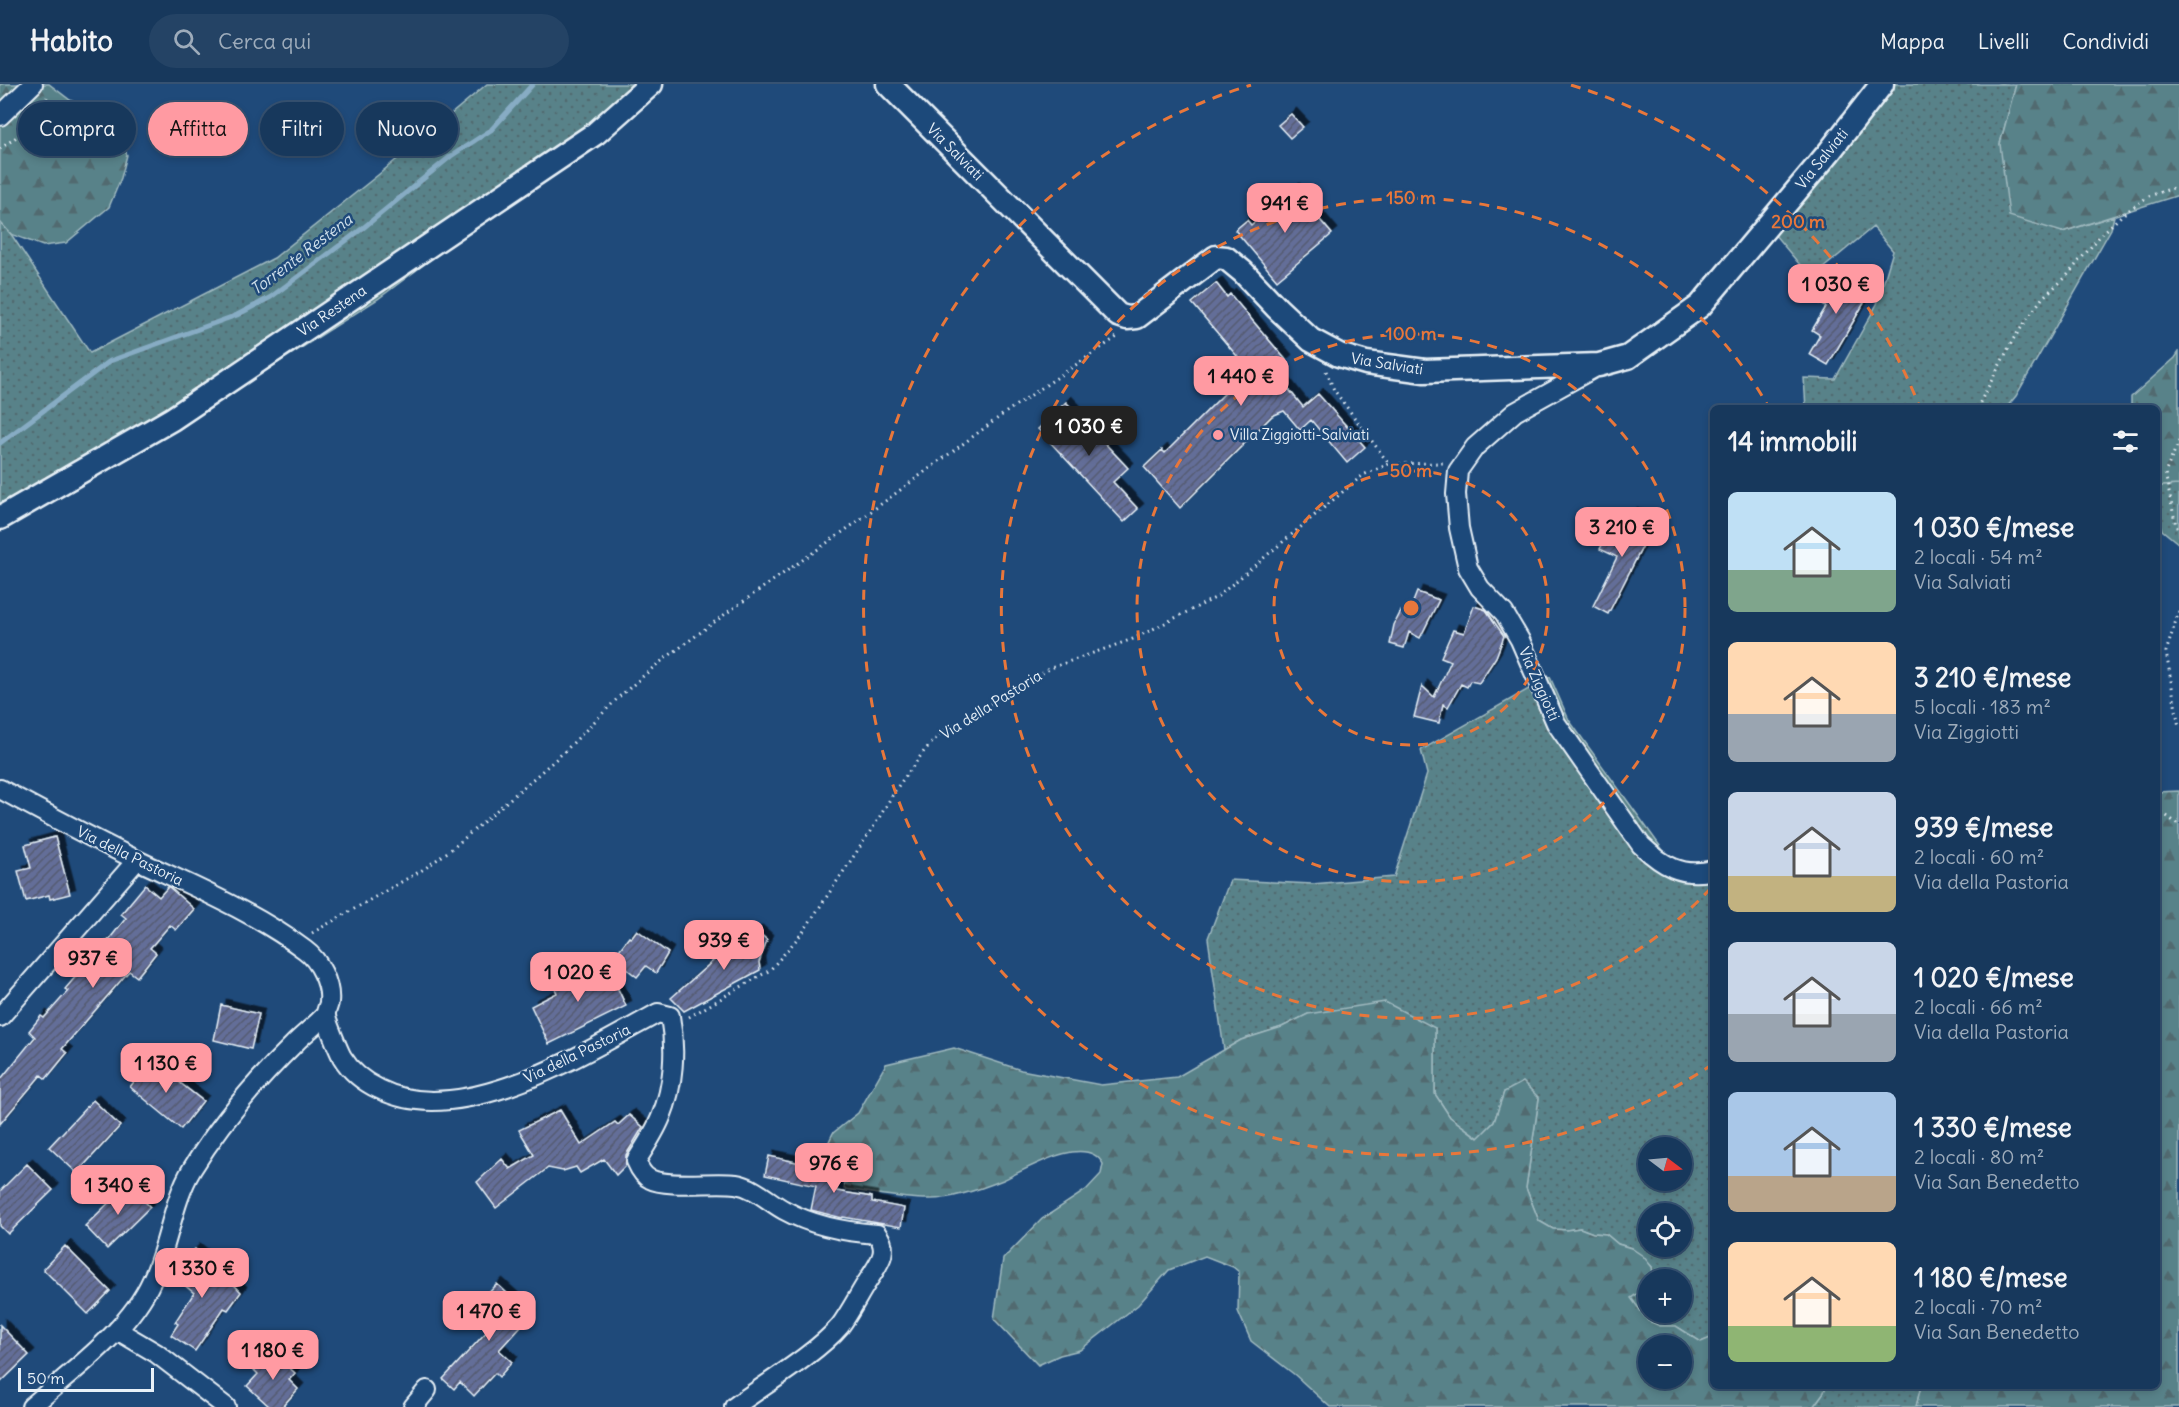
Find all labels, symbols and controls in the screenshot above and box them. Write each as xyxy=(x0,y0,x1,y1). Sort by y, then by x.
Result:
search box xyxy=(149,14,569,68)
text: Habito xyxy=(30,23,113,59)
icon: search xyxy=(170,25,203,58)
text: Cerca qui xyxy=(218,27,311,55)
text: Mappa xyxy=(1880,28,1945,55)
text: Livelli xyxy=(1978,28,2029,55)
text: Condividi xyxy=(2062,28,2149,55)
chip: Compra xyxy=(18,102,136,156)
chip: Affitta xyxy=(148,102,248,156)
chip: Filtri xyxy=(260,102,344,156)
chip: Nuovo xyxy=(356,102,458,156)
street label: Via Salviati xyxy=(923,119,988,184)
street label: Via Salviati xyxy=(1791,124,1852,193)
pin: 941 € xyxy=(1243,183,1327,234)
text: 150 m xyxy=(1386,186,1436,209)
text: 941 € xyxy=(1261,190,1309,215)
water label: Torrente Restena xyxy=(246,209,357,299)
text: 200 m xyxy=(1771,210,1825,233)
pin: 1 030 € xyxy=(1781,264,1891,315)
text: 1 030 € xyxy=(1802,271,1870,296)
street label: Via Restena xyxy=(294,280,370,341)
text: 100 m xyxy=(1386,322,1437,345)
street label: Via Salviati xyxy=(1350,348,1424,379)
pin: 1 440 € xyxy=(1186,356,1296,407)
text: 1 440 € xyxy=(1208,363,1274,388)
pin: 1 030 € xyxy=(1034,406,1144,457)
text: 1 030 € xyxy=(1055,413,1123,438)
place label: Villa Ziggiotti-Salviati xyxy=(1230,425,1369,444)
text: 14 immobili xyxy=(1728,425,1857,458)
icon: filters xyxy=(2109,425,2142,458)
marker: Villa Ziggiotti-Salviati xyxy=(1211,428,1225,442)
text: 50 m xyxy=(1390,459,1432,482)
pin: 3 210 € xyxy=(1567,507,1677,558)
text: 1 030 €/mese xyxy=(1914,511,2074,544)
text: 3 210 € xyxy=(1589,514,1655,539)
icon: home xyxy=(1776,516,1848,588)
text: 2 locali · 54 m² xyxy=(1914,544,2043,569)
text: Via Salviati xyxy=(1914,569,2011,594)
centre of rings xyxy=(1401,598,1421,618)
street label: Via Ziggiotti xyxy=(1515,644,1564,724)
text: 3 210 €/mese xyxy=(1914,661,2071,694)
street label: Via della Pastoria xyxy=(936,666,1045,743)
icon: home xyxy=(1776,666,1848,738)
text: 5 locali · 183 m² xyxy=(1914,694,2051,719)
text: Via Ziggiotti xyxy=(1914,719,2019,744)
text: 939 €/mese xyxy=(1914,811,2053,844)
icon: home xyxy=(1776,816,1848,888)
street label: Via della Pastoria xyxy=(74,822,187,890)
text: 2 locali · 60 m² xyxy=(1914,844,2044,869)
text: Via della Pastoria xyxy=(1914,869,2069,894)
pin: 939 € xyxy=(682,920,766,971)
text: 939 € xyxy=(698,927,750,952)
pin: 937 € xyxy=(51,938,135,989)
text: 937 € xyxy=(68,945,118,970)
pin: 1 020 € xyxy=(523,952,633,1003)
text: 1 020 € xyxy=(544,959,612,984)
text: 1 020 €/mese xyxy=(1914,961,2074,994)
icon: home xyxy=(1776,966,1848,1038)
text: 2 locali · 66 m² xyxy=(1914,994,2043,1019)
street label: Via della Pastoria xyxy=(520,1019,634,1088)
text: Via della Pastoria xyxy=(1914,1019,2069,1044)
pin: 1 130 € xyxy=(111,1043,221,1094)
text: 1 130 € xyxy=(135,1050,197,1075)
text: 1 330 €/mese xyxy=(1914,1111,2072,1144)
icon: home xyxy=(1776,1116,1848,1188)
north arrow xyxy=(1638,1137,1692,1191)
map controls xyxy=(1638,1137,1692,1389)
pin: 976 € xyxy=(792,1143,876,1194)
text: 2 locali · 80 m² xyxy=(1914,1144,2044,1169)
text: 976 € xyxy=(809,1150,859,1175)
pin: 1 340 € xyxy=(63,1165,173,1216)
text: Via San Benedetto xyxy=(1914,1169,2079,1194)
text: 1 340 € xyxy=(85,1172,151,1197)
button: locate xyxy=(1638,1203,1692,1257)
pin: 1 330 € xyxy=(147,1248,257,1299)
text: 1 330 € xyxy=(169,1255,235,1280)
text: 1 180 €/mese xyxy=(1914,1261,2068,1294)
icon: home xyxy=(1776,1266,1848,1338)
button: + xyxy=(1638,1269,1692,1323)
pin: 1 470 € xyxy=(434,1291,544,1342)
text: 2 locali · 70 m² xyxy=(1914,1294,2043,1319)
text: 1 470 € xyxy=(457,1298,521,1323)
text: Via San Benedetto xyxy=(1914,1319,2079,1344)
pin: 1 180 € xyxy=(218,1330,328,1381)
button: − xyxy=(1638,1335,1692,1389)
text: 1 180 € xyxy=(242,1337,304,1362)
scale bar xyxy=(18,1365,154,1392)
text: 50 m xyxy=(27,1368,65,1388)

